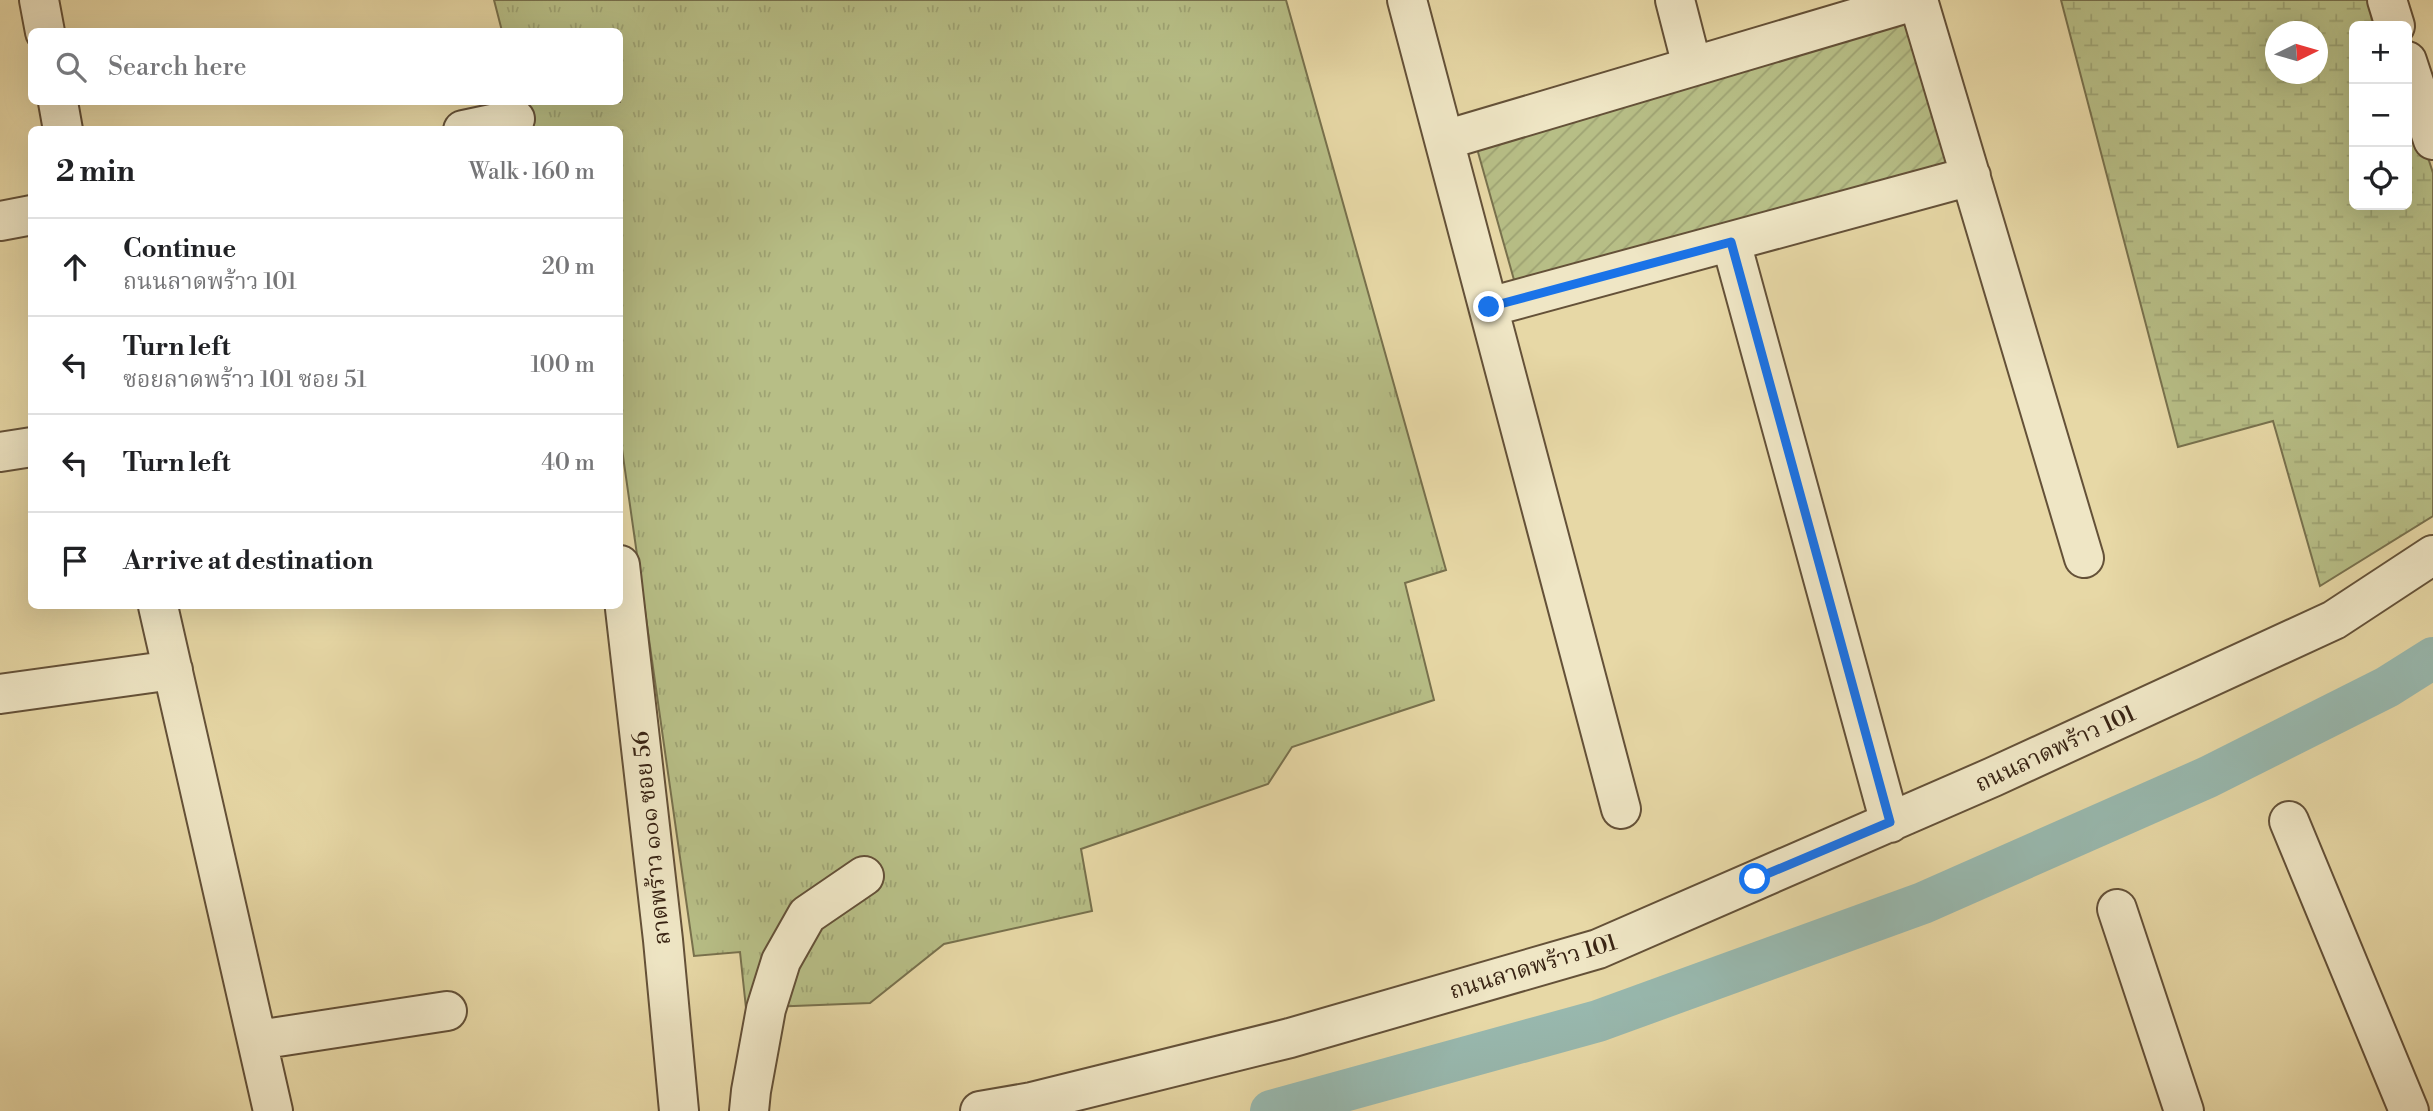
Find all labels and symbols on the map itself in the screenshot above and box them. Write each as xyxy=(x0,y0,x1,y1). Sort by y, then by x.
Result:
north arrow xyxy=(2265,21,2328,84)
route end xyxy=(1473,291,1504,322)
street label: ถนนลาดพร้าว 101 xyxy=(1971,699,2140,798)
street label: ลาดพร้าว ๑๐๑ ซอย 56 xyxy=(627,730,677,946)
route start xyxy=(1739,863,1770,894)
street label: ถนนลาดพร้าว 101 xyxy=(1446,928,1621,1006)

